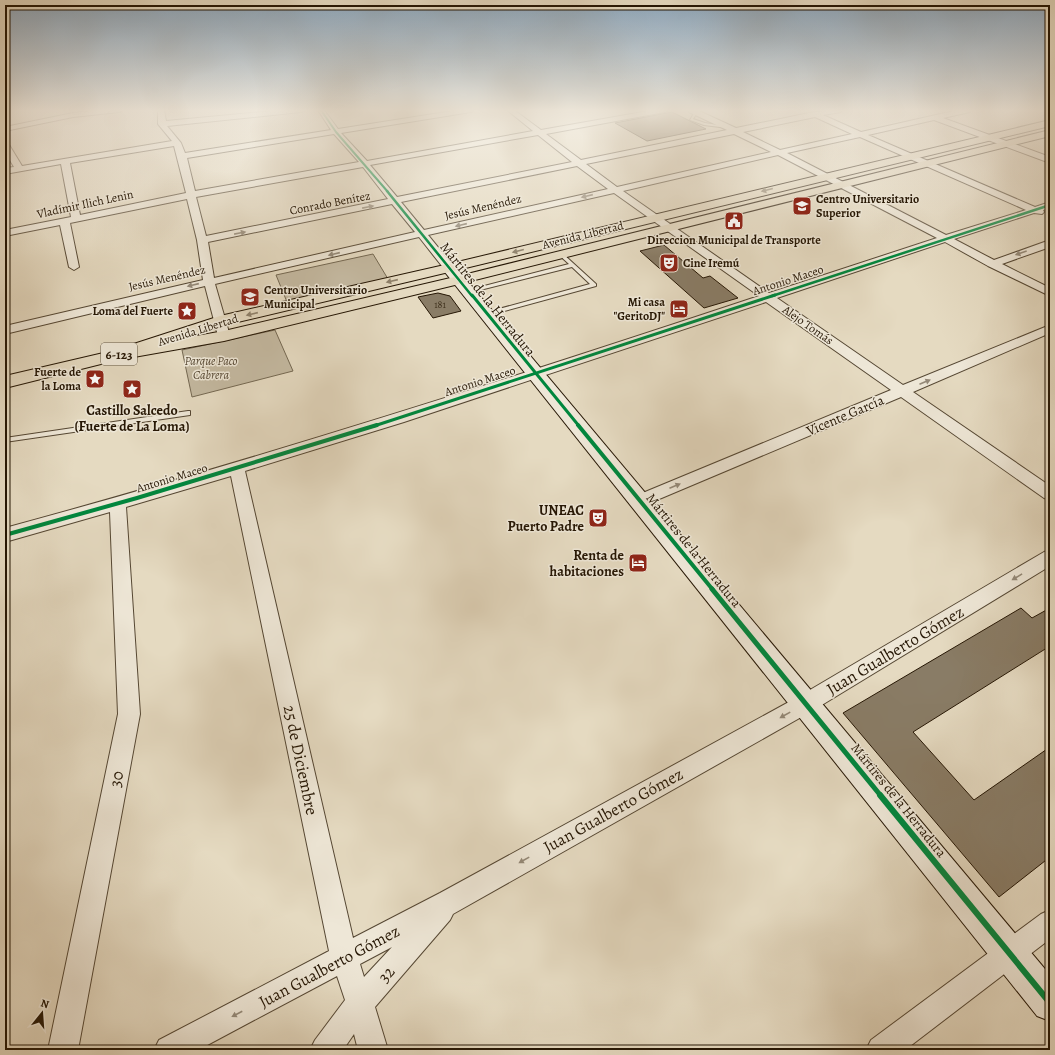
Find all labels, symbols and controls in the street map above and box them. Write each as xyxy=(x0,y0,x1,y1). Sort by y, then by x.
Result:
street label: Vladímir Ilich Lenin xyxy=(34,186,135,222)
street label: Conrado Benítez xyxy=(288,187,372,219)
one-way arrow xyxy=(761,187,773,193)
street label: Jesús Menéndez xyxy=(443,190,523,224)
place label: Centro Universitario Superior xyxy=(816,191,919,221)
one-way arrow xyxy=(581,194,594,200)
school or university icon: Centro Universitario Superior xyxy=(791,195,813,217)
one-way arrow xyxy=(361,204,374,210)
public building icon: Direccion Municipal de Transporte xyxy=(723,210,745,232)
street label: Avenida Libertad xyxy=(540,217,626,253)
one-way arrow xyxy=(454,223,467,229)
one-way arrow xyxy=(234,229,246,235)
place label: Direccion Municipal de Transporte xyxy=(647,232,821,248)
street label: Mártires de la Herradura xyxy=(436,238,540,361)
one-way arrow xyxy=(512,248,524,254)
one-way arrow xyxy=(328,251,340,257)
one-way arrow xyxy=(1015,251,1027,257)
theatre icon: Cine Iremú xyxy=(658,252,680,274)
place label: Cine Iremú xyxy=(683,255,740,271)
street label: Jesús Menéndez xyxy=(127,261,207,295)
street label: Antonio Maceo xyxy=(750,261,825,299)
one-way arrow xyxy=(386,279,398,285)
place label: Centro Universitario Municipal xyxy=(264,282,367,312)
one-way arrow xyxy=(187,283,200,289)
school or university icon: Centro Universitario Municipal xyxy=(239,286,261,308)
place label: Mi casa "GeritoDJ" xyxy=(613,294,665,324)
house number: 181 xyxy=(434,298,446,311)
hotel icon: Mi casa "GeritoDJ" xyxy=(668,298,690,320)
place icon: Loma del Fuerte xyxy=(176,300,198,322)
street label: Alejo Tomás xyxy=(779,301,837,348)
place label: Loma del Fuerte xyxy=(93,303,173,319)
street label: Avenida Libertad xyxy=(155,310,241,350)
one-way arrow xyxy=(245,311,257,317)
road number: 6-123 xyxy=(101,343,137,365)
park label: Parque Paco Cabrera xyxy=(184,353,238,383)
street label: Antonio Maceo xyxy=(442,362,517,400)
place label: Fuerte de la Loma xyxy=(34,364,81,394)
place icon: Fuerte de la Loma xyxy=(84,368,106,390)
place icon: Castillo Salcedo (Fuerte de La Loma) xyxy=(121,378,143,400)
one-way arrow xyxy=(919,379,930,385)
street label: Vicente García xyxy=(803,390,887,441)
place label: Castillo Salcedo (Fuerte de La Loma) xyxy=(74,401,190,436)
street label: Antonio Maceo xyxy=(134,460,209,497)
one-way arrow xyxy=(670,483,681,489)
street label: Mártires de la Herradura xyxy=(642,489,746,612)
place label: UNEAC Puerto Padre xyxy=(508,501,585,536)
theatre icon: UNEAC Puerto Padre xyxy=(587,507,609,529)
place label: Renta de habitaciones xyxy=(550,546,625,581)
hotel icon: Renta de habitaciones xyxy=(627,552,649,574)
one-way arrow xyxy=(1011,573,1023,580)
street label: Juan Gualberto Gómez xyxy=(822,600,968,701)
street label: 25 de Diciembre xyxy=(278,703,323,817)
one-way arrow xyxy=(779,712,791,718)
street label: Mártires de la Herradura xyxy=(847,739,951,862)
street label: Juan Gualberto Gómez xyxy=(539,762,687,858)
street label: 30 xyxy=(104,769,129,789)
one-way arrow xyxy=(518,857,530,863)
street label: Juan Gualberto Gómez xyxy=(255,920,404,1013)
street label: 32 xyxy=(373,961,400,988)
north arrow xyxy=(22,993,62,1033)
text: N xyxy=(39,996,51,1012)
one-way arrow xyxy=(231,1011,243,1017)

